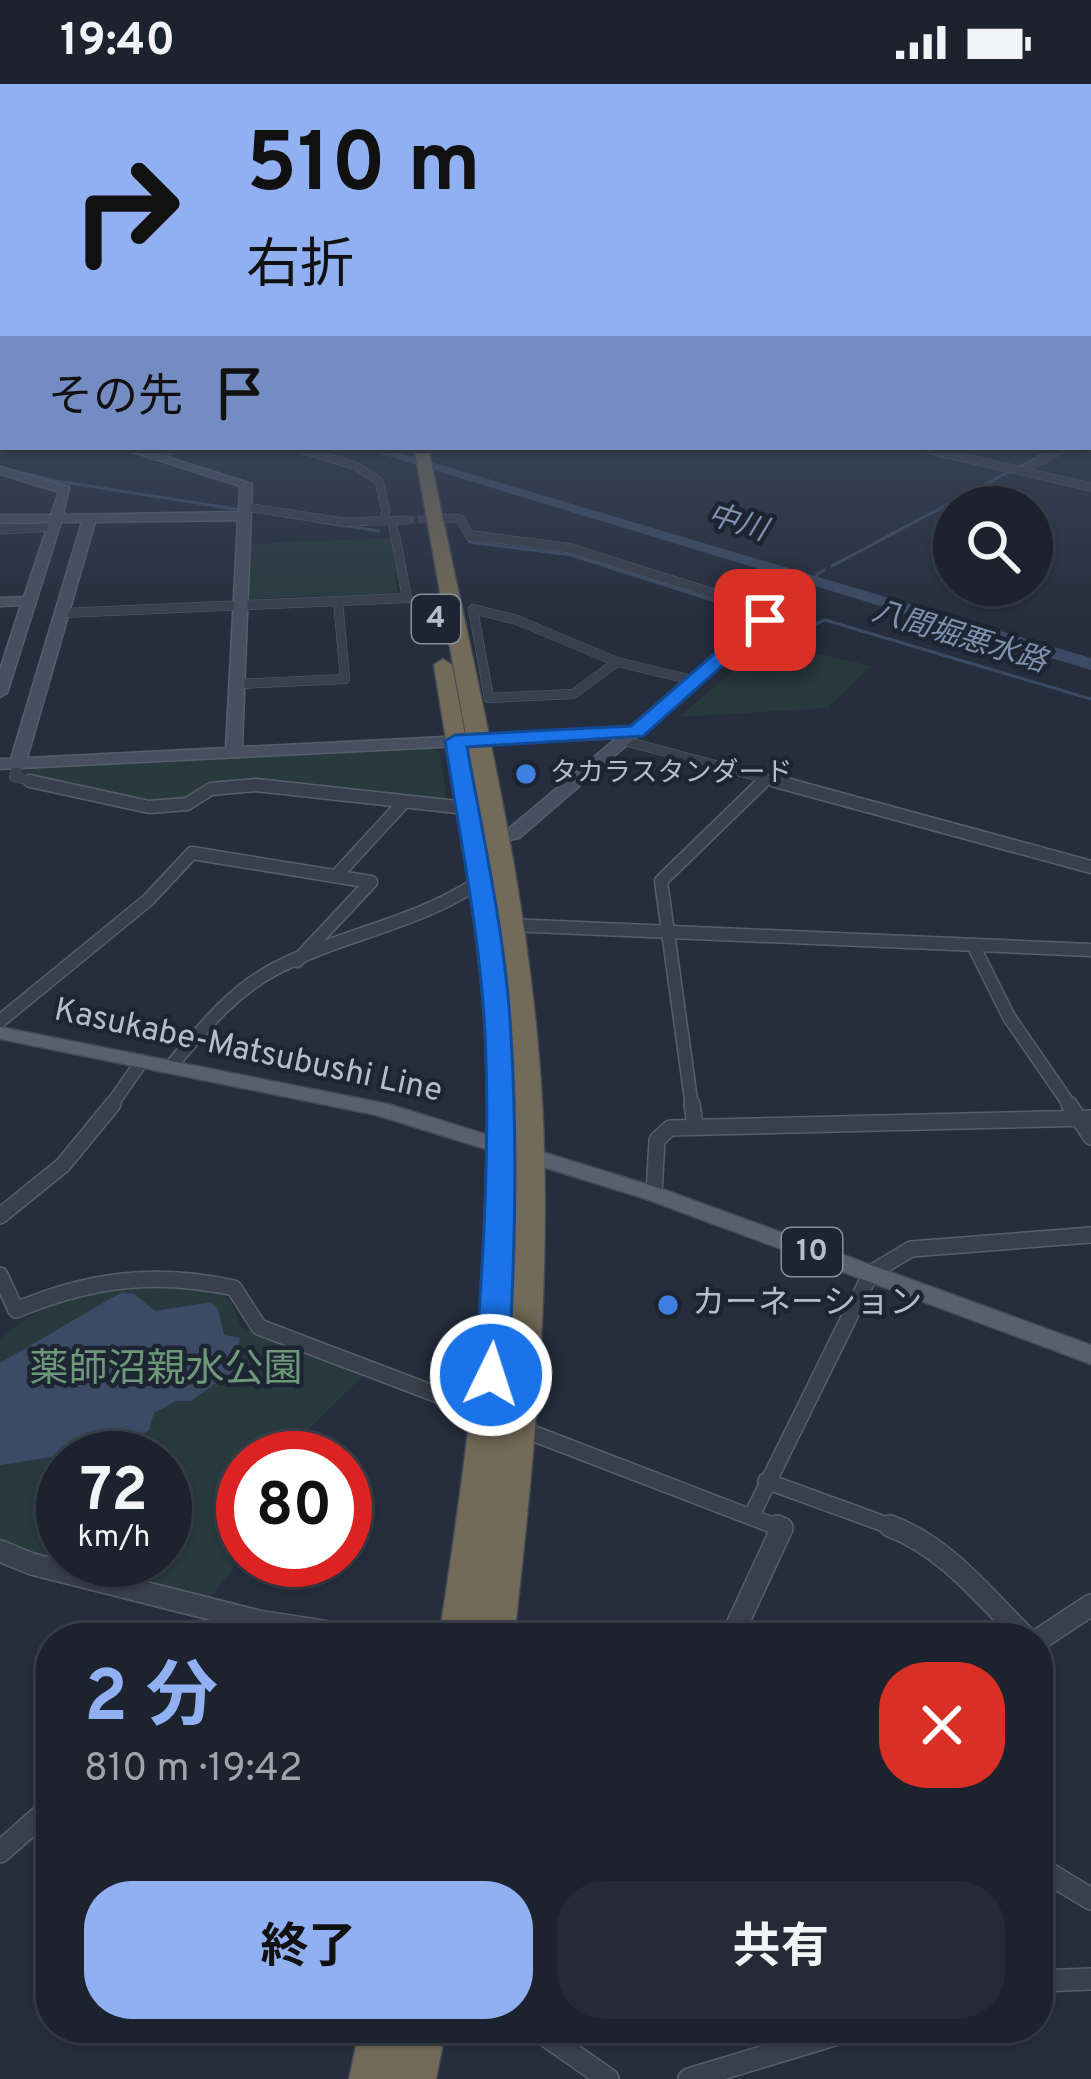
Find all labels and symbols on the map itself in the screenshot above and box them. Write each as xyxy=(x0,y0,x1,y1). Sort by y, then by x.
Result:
water label: 中川 xyxy=(703,498,774,551)
pin xyxy=(714,569,816,671)
water label: 八間堀悪水路 xyxy=(868,594,1053,683)
road number: 4 xyxy=(412,595,460,643)
place label: タカラスタンダード xyxy=(550,757,792,791)
marker: タカラスタンダード xyxy=(513,761,539,787)
street label: Kasukabe-Matsubushi Line xyxy=(50,990,446,1114)
road number: 10 xyxy=(782,1228,842,1276)
place label: カーネーション xyxy=(692,1284,922,1326)
marker: カーネーション xyxy=(655,1292,681,1318)
position arrow xyxy=(428,1312,554,1438)
park label: 薬師沼親水公園 xyxy=(29,1347,303,1396)
speed limit sign: 80 xyxy=(216,1431,372,1587)

